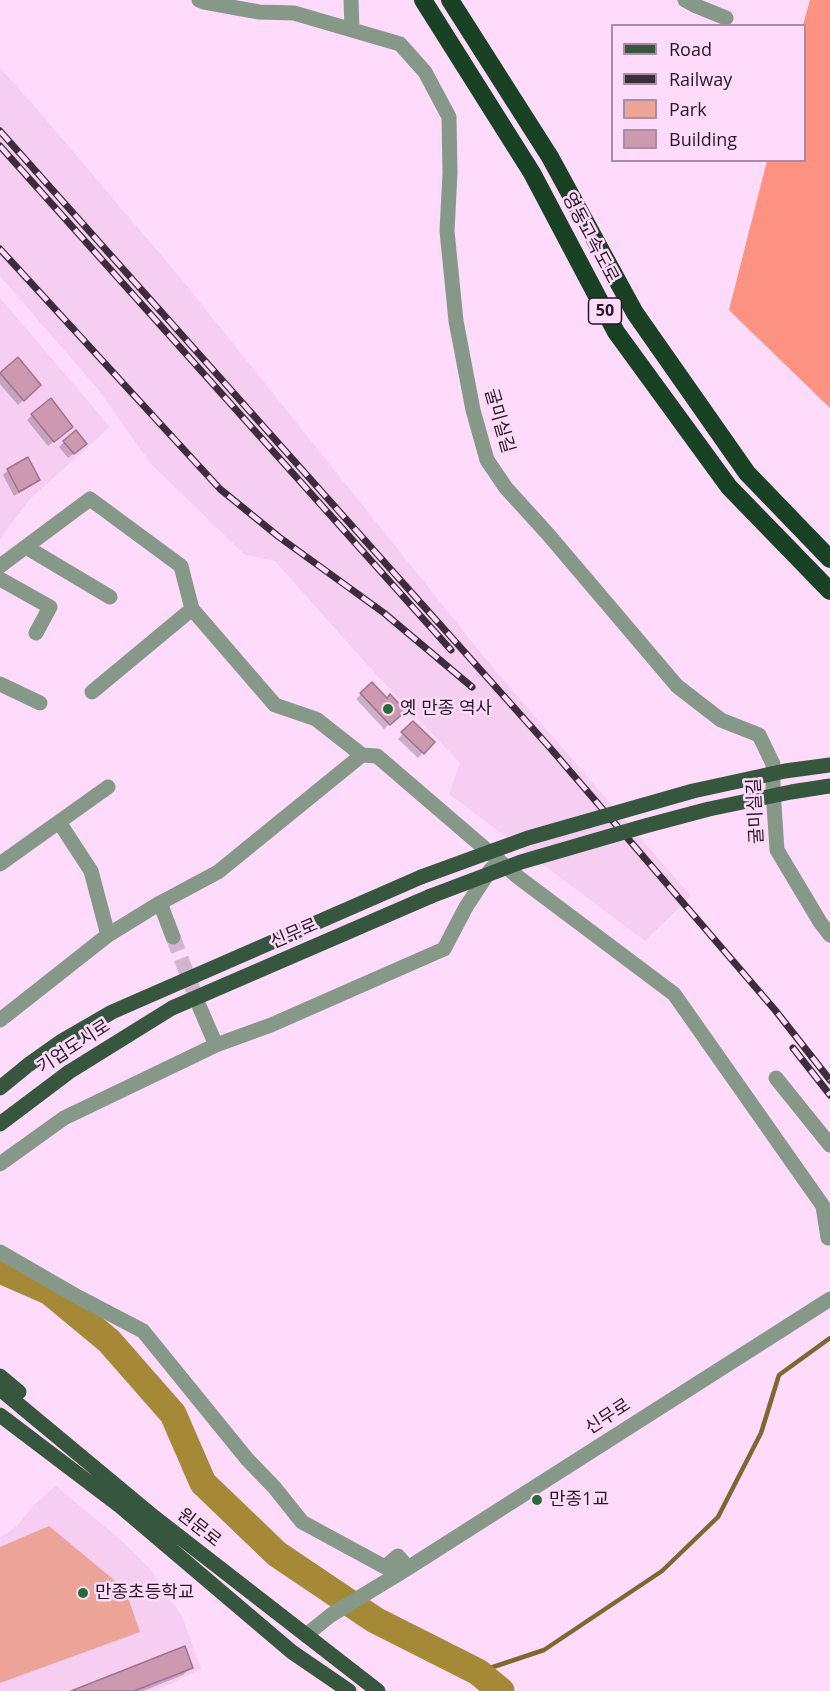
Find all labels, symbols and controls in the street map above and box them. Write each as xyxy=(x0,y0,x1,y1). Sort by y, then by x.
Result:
legend xyxy=(611,24,806,162)
text: Road xyxy=(669,37,712,61)
text: Railway xyxy=(669,67,732,91)
text: Park xyxy=(669,97,707,121)
text: Building xyxy=(669,127,737,151)
street label: 영동고속도로 xyxy=(557,189,623,287)
road number: 50 xyxy=(588,298,622,324)
street label: 굴미실길 xyxy=(479,386,519,456)
place label: 옛 만종 역사 xyxy=(400,698,492,720)
marker: 옛 만종 역사 xyxy=(381,702,395,716)
street label: 굴미실길 xyxy=(743,777,769,845)
street label: 신무로 xyxy=(267,914,321,954)
street label: 기업도시로 xyxy=(33,1015,115,1079)
street label: 신무로 xyxy=(581,1394,635,1440)
place label: 만종1교 xyxy=(549,1489,609,1511)
marker: 만종1교 xyxy=(530,1493,544,1507)
street label: 원문로 xyxy=(173,1504,225,1552)
place label: 만종초등학교 xyxy=(95,1582,194,1604)
marker: 만종초등학교 xyxy=(76,1586,90,1600)

